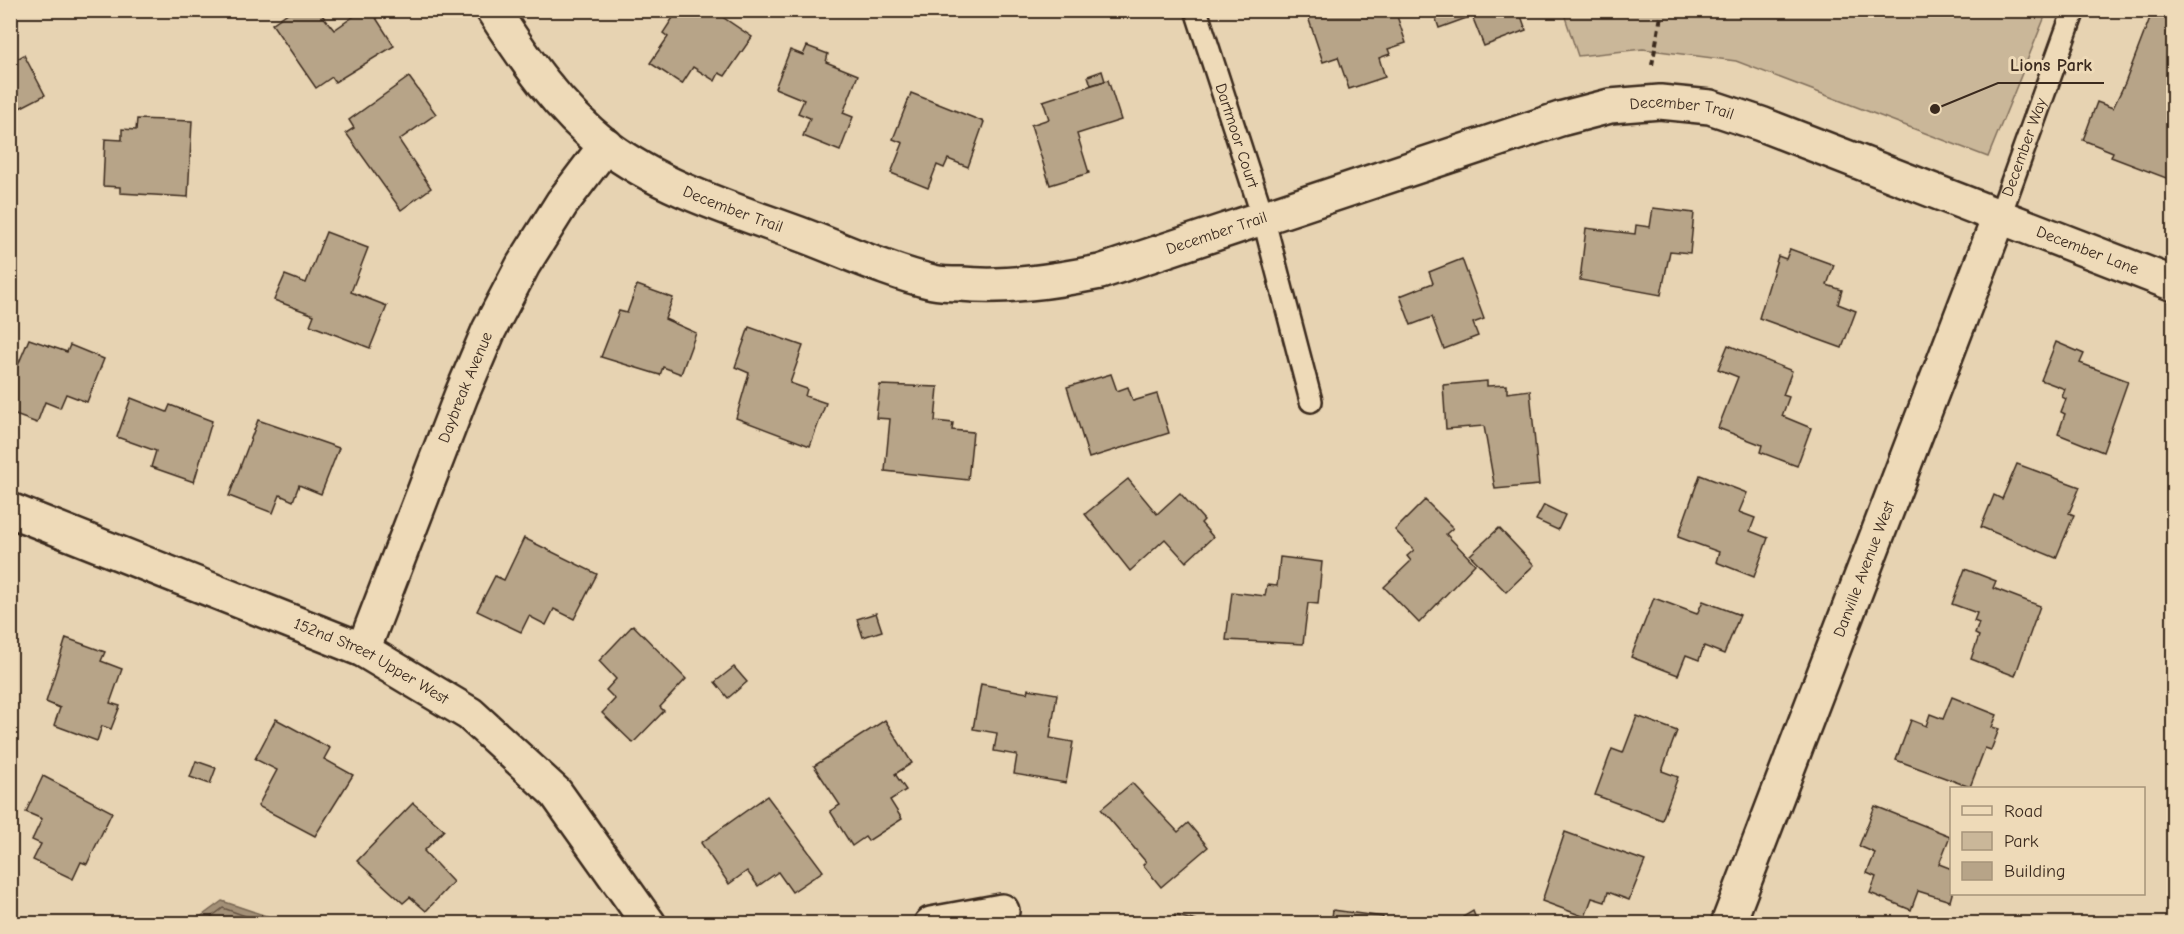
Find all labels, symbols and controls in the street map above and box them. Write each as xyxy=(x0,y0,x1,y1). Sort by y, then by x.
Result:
callout: Lions Park xyxy=(1998,47,2104,83)
text: Lions Park xyxy=(2010,55,2092,76)
street label: Dartmoor Court xyxy=(1211,81,1262,190)
street label: December Trail xyxy=(1629,93,1736,123)
street label: December Way xyxy=(1998,95,2051,199)
street label: December Trail xyxy=(680,182,785,236)
street label: December Trail xyxy=(1164,208,1269,258)
street label: December Lane xyxy=(2034,223,2141,278)
street label: Daybreak Avenue xyxy=(435,329,496,445)
street label: Danville Avenue West xyxy=(1830,498,1898,640)
street label: 152nd Street Upper West xyxy=(291,615,452,708)
legend xyxy=(1950,787,2145,895)
text: Road xyxy=(2004,801,2043,822)
text: Park xyxy=(2004,831,2039,852)
text: Building xyxy=(2004,861,2066,882)

